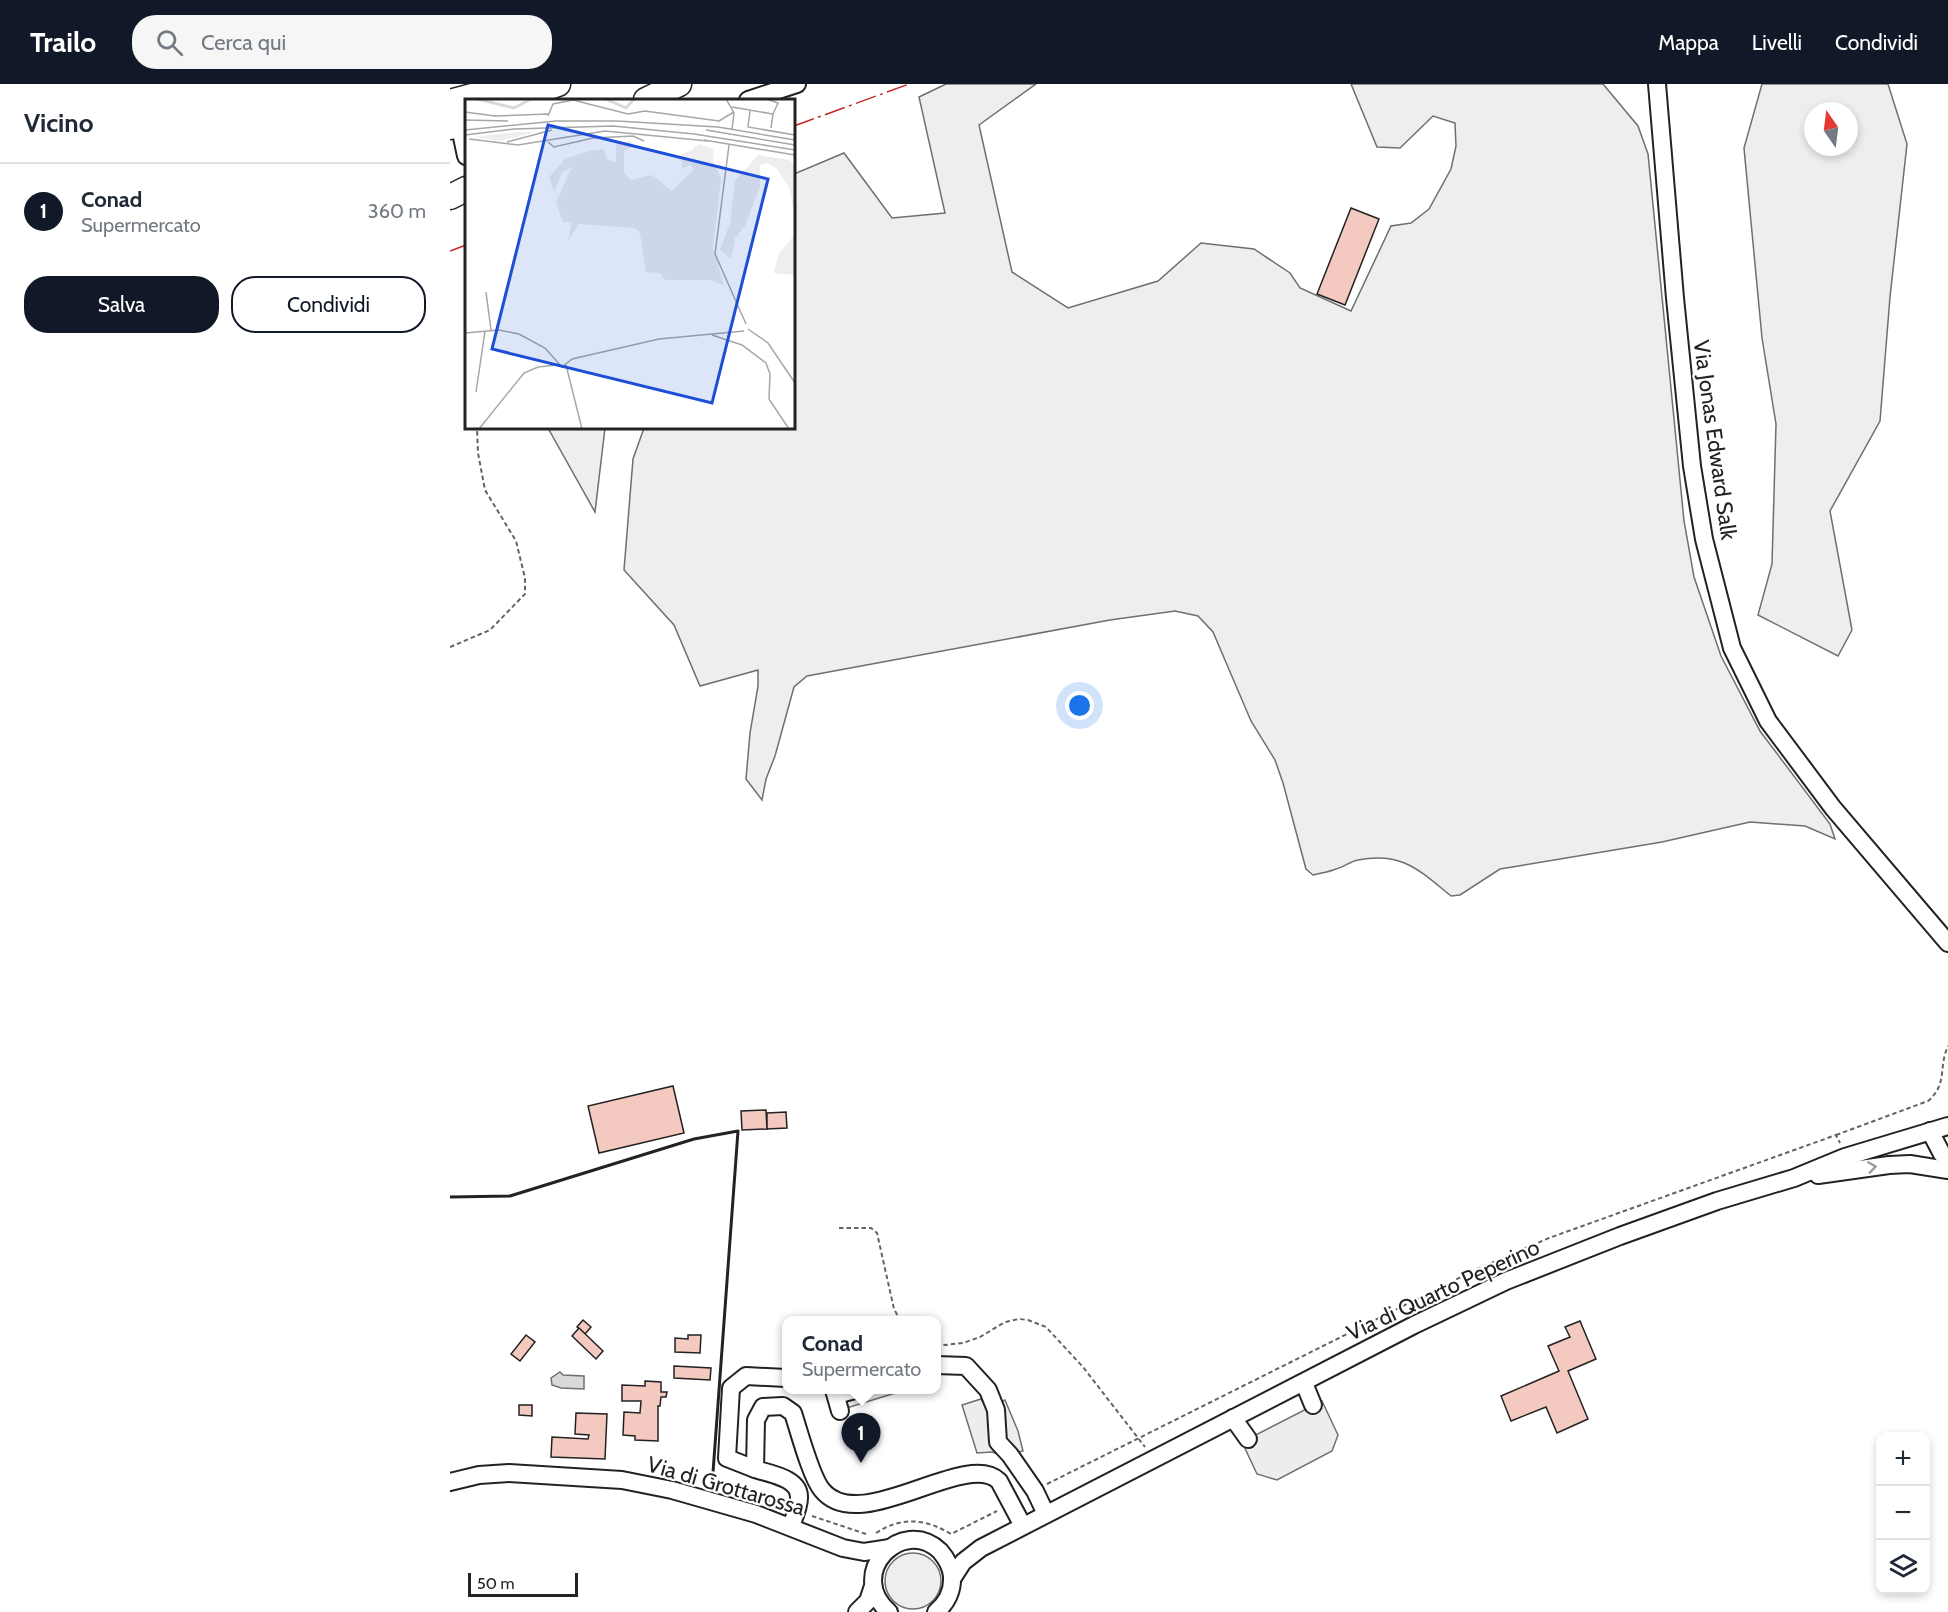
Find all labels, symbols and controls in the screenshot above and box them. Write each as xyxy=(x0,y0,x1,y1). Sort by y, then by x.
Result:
search box xyxy=(132,15,552,69)
text: Trailo xyxy=(30,25,96,59)
icon: search xyxy=(153,26,186,59)
text: Cerca qui xyxy=(201,29,286,56)
text: Mappa xyxy=(1658,30,1719,55)
text: Livelli xyxy=(1752,30,1802,55)
text: Condividi xyxy=(1835,30,1918,55)
inset map xyxy=(465,99,795,429)
north arrow xyxy=(1804,102,1858,156)
text: Vicino xyxy=(24,107,93,139)
text: Conad xyxy=(81,186,142,213)
text: 1 xyxy=(40,199,47,223)
text: 360 m xyxy=(368,199,426,223)
text: Supermercato xyxy=(81,213,201,237)
button: Salva xyxy=(24,276,219,333)
button: Condividi xyxy=(231,276,426,333)
street label: Via Jonas Edward Salk xyxy=(1688,338,1742,542)
your location xyxy=(1065,691,1094,720)
one-way arrow xyxy=(1868,1161,1877,1173)
street label: Via di Quarto Peperino xyxy=(1342,1233,1544,1347)
popup xyxy=(782,1316,941,1394)
text: Conad xyxy=(802,1330,863,1357)
text: Supermercato xyxy=(802,1357,921,1381)
pin: 1 xyxy=(842,1414,880,1463)
map controls xyxy=(1876,1432,1930,1594)
button: + xyxy=(1876,1432,1930,1486)
street label: Via di Grottarossa xyxy=(644,1451,808,1522)
button: − xyxy=(1876,1486,1930,1540)
button: layers xyxy=(1876,1540,1930,1594)
scale bar xyxy=(468,1570,578,1598)
text: 50 m xyxy=(477,1574,514,1593)

